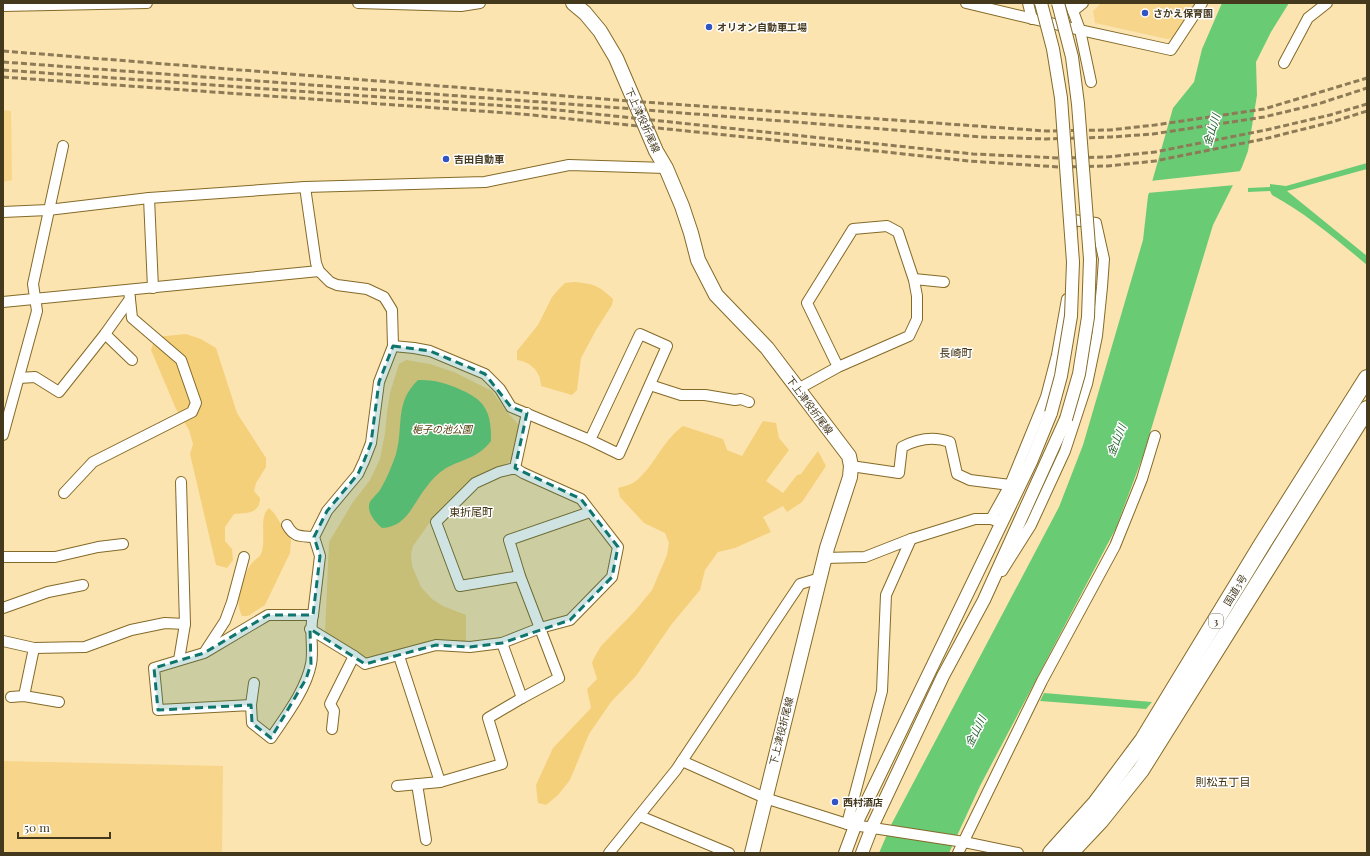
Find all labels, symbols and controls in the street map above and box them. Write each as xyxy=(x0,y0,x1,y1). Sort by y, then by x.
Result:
place label: さかえ保育園 xyxy=(1153,6,1213,20)
marker: さかえ保育園 xyxy=(1140,8,1150,18)
place label: オリオン自動車工場 xyxy=(717,20,807,34)
marker: オリオン自動車工場 xyxy=(704,22,714,32)
street label: 下上津役折尾線 xyxy=(622,85,664,155)
water label: 金山川 xyxy=(1199,111,1223,148)
place label: 吉田自動車 xyxy=(454,152,504,166)
marker: 吉田自動車 xyxy=(441,154,451,164)
district label: 長崎町 xyxy=(940,345,973,360)
street label: 下上津役折尾線 xyxy=(783,373,837,437)
water label: 金山川 xyxy=(1103,421,1130,458)
park label: 梔子の池公園 xyxy=(412,422,474,436)
district label: 東折尾町 xyxy=(449,504,493,519)
street label: 国道3号 xyxy=(1220,572,1250,608)
road number: 3 xyxy=(1209,614,1223,628)
street label: 下上津役折尾線 xyxy=(766,695,796,767)
water label: 金山川 xyxy=(961,712,989,749)
district label: 則松五丁目 xyxy=(1196,774,1251,789)
place label: 西村酒店 xyxy=(843,795,883,809)
marker: 西村酒店 xyxy=(830,797,840,807)
scale bar xyxy=(18,814,110,840)
text: 50 m xyxy=(24,819,50,835)

